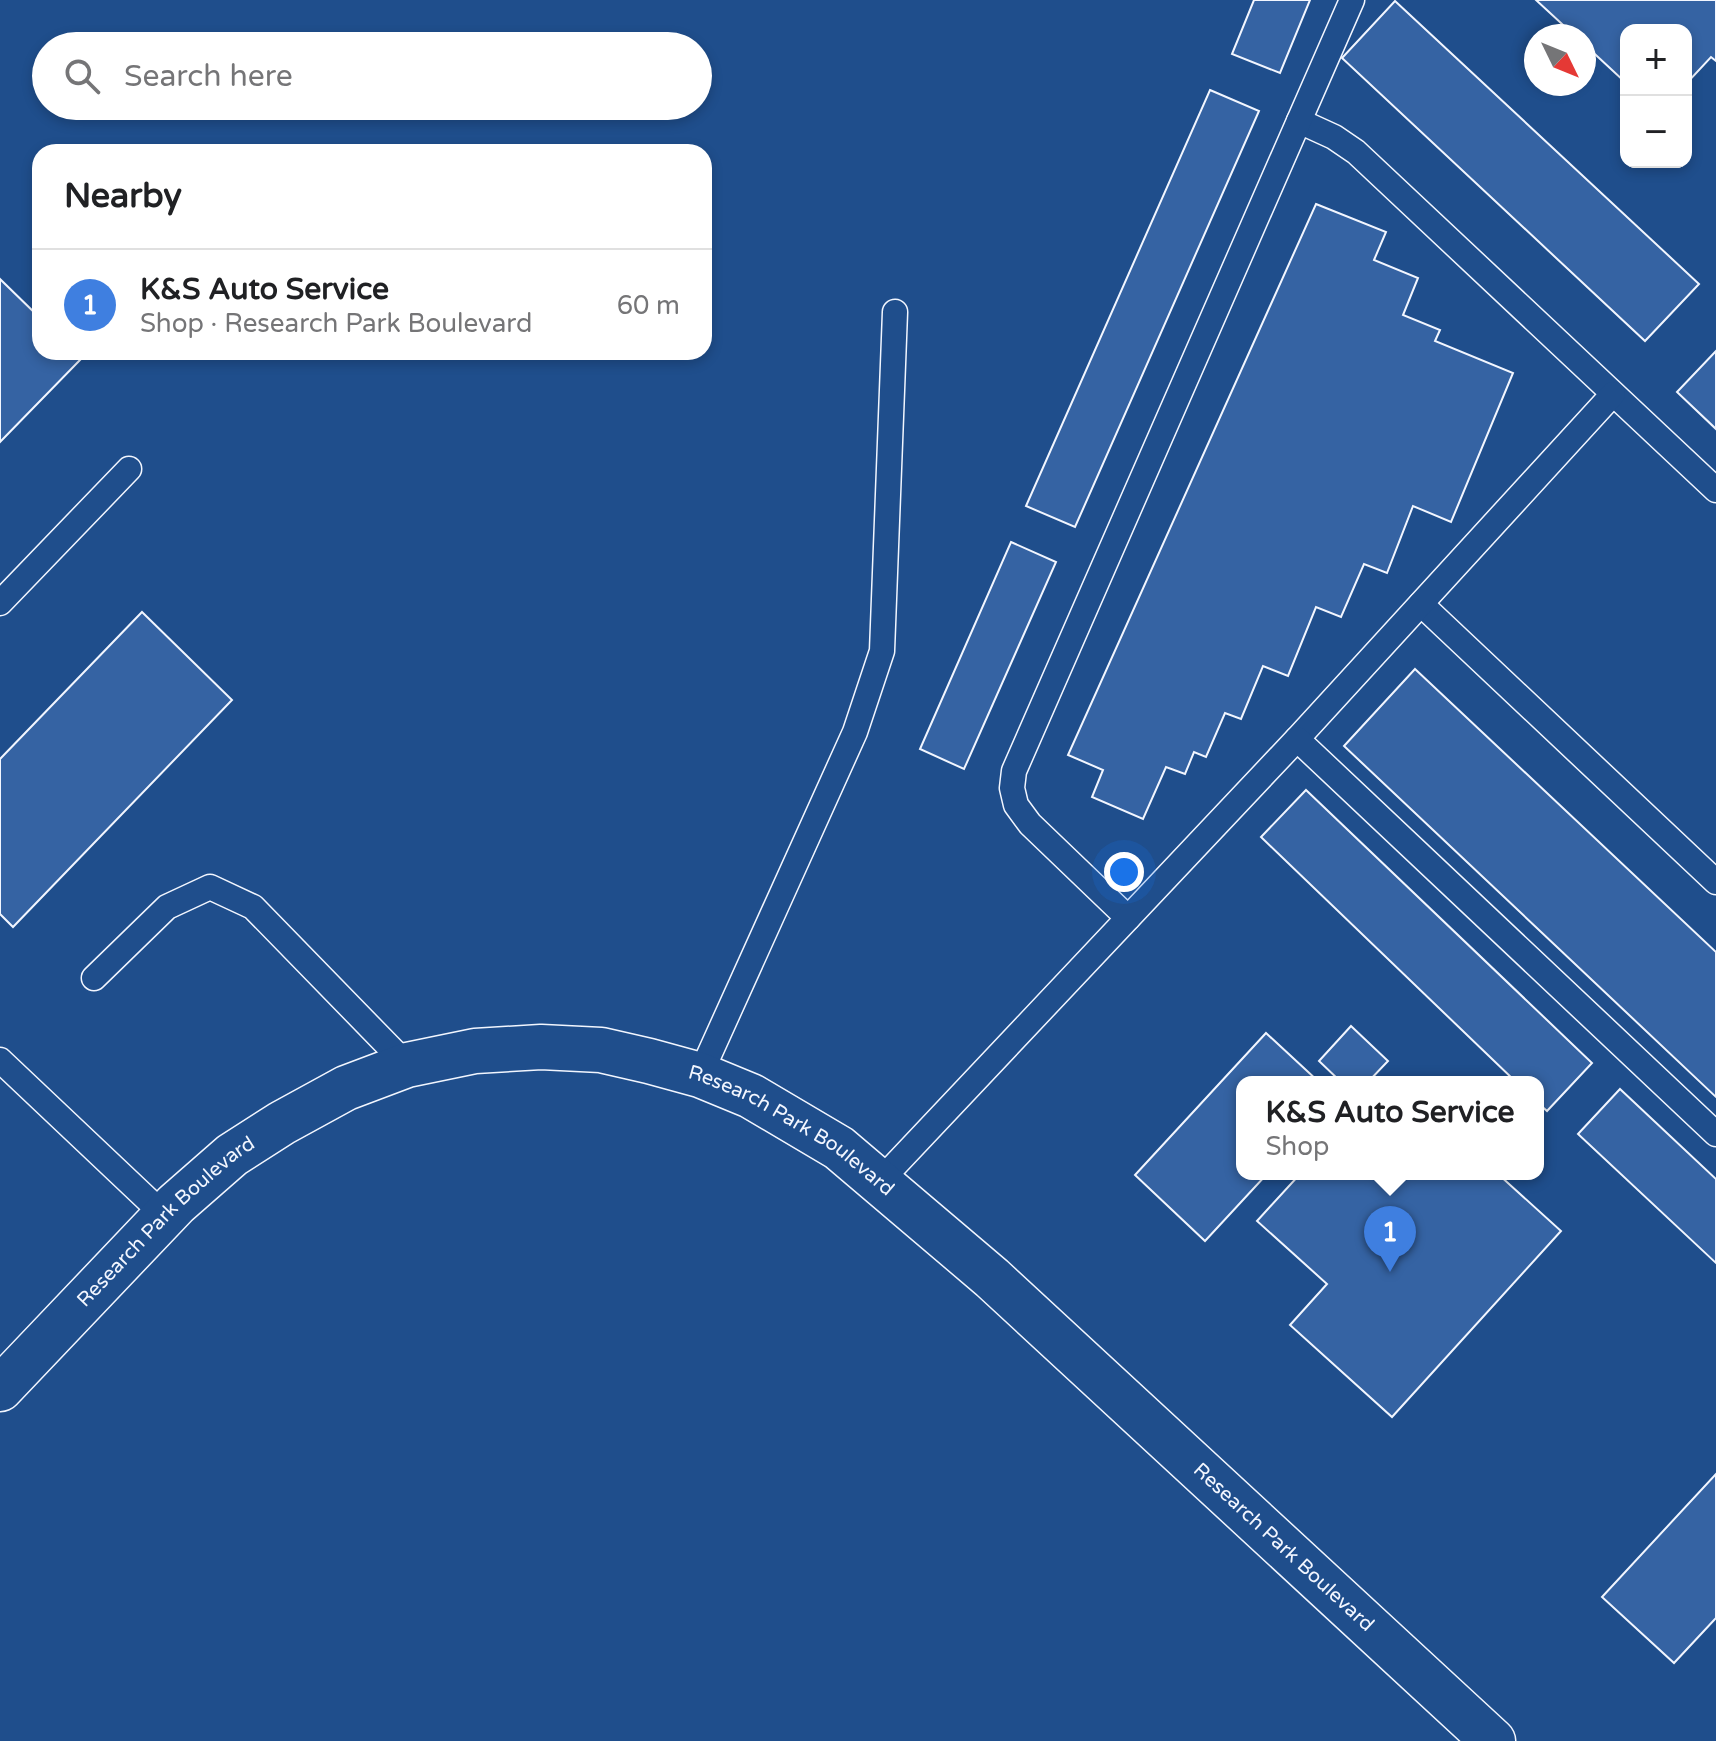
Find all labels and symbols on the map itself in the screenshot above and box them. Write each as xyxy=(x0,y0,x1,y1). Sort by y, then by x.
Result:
north arrow xyxy=(1524,24,1596,96)
your location xyxy=(1104,852,1144,892)
street label: Research Park Boulevard xyxy=(686,1060,899,1201)
street label: Research Park Boulevard xyxy=(72,1131,259,1312)
pin: 1 xyxy=(1364,1206,1416,1272)
street label: Research Park Boulevard xyxy=(1188,1458,1379,1637)

